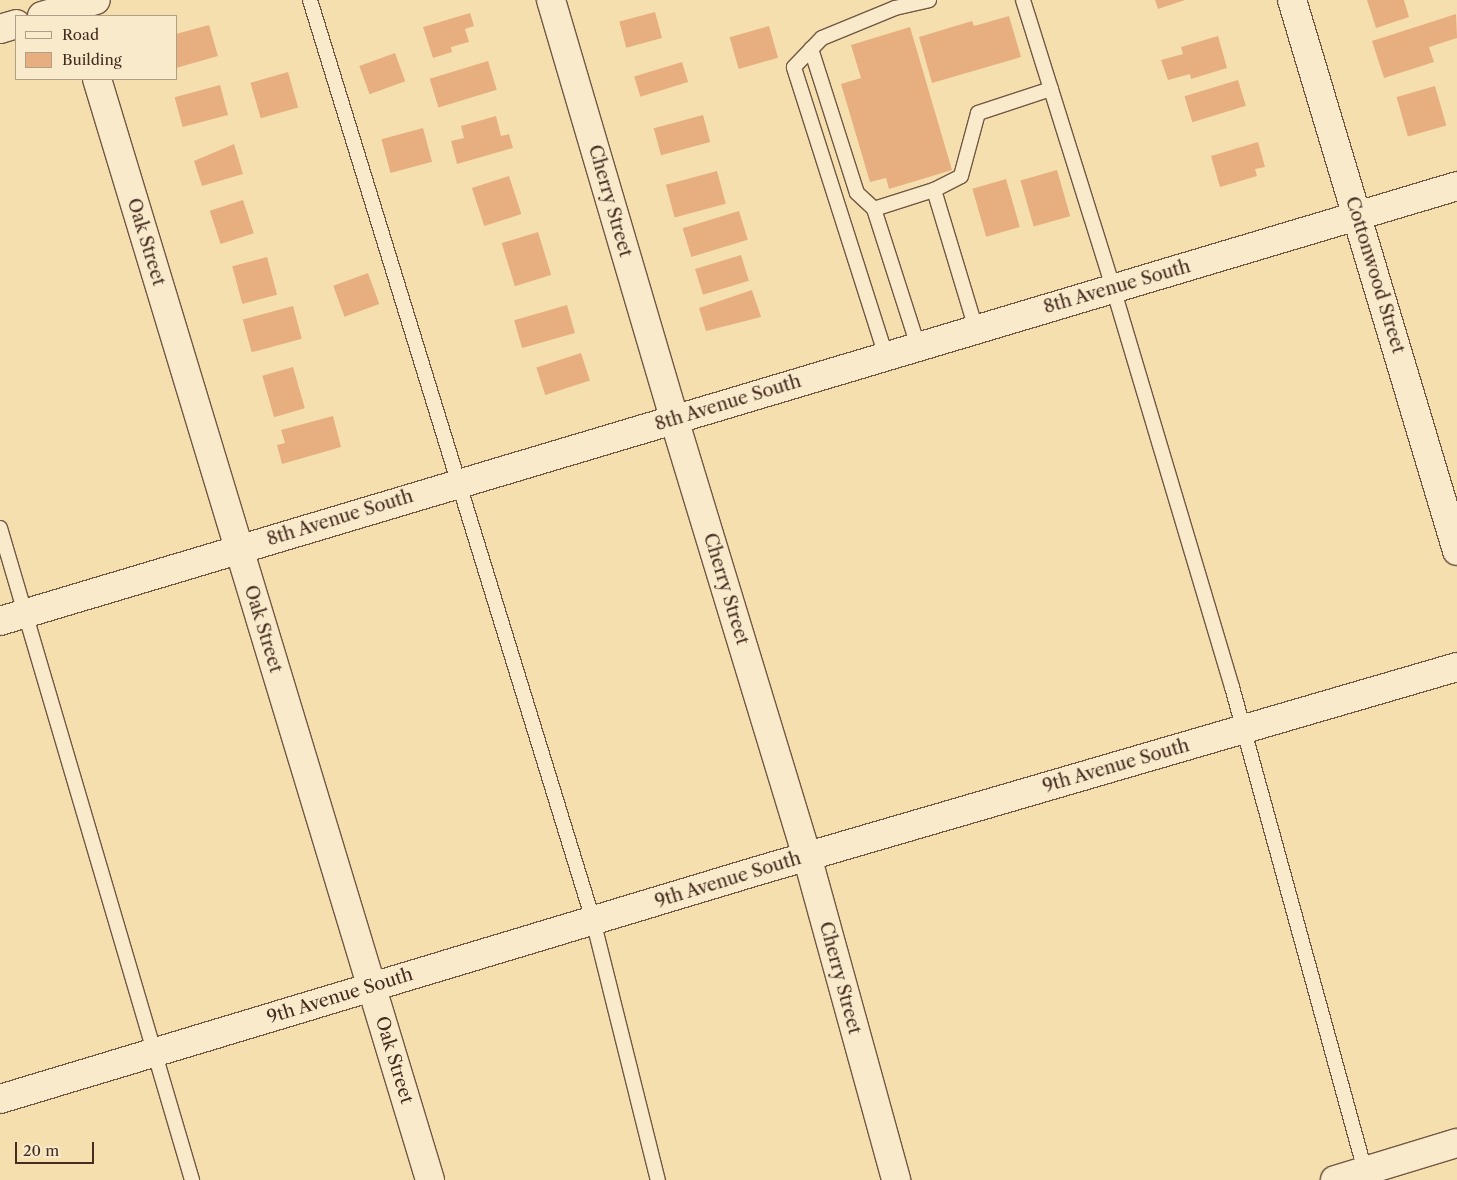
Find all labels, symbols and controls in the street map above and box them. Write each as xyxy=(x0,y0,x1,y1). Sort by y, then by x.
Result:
legend xyxy=(15,15,178,80)
text: Road xyxy=(62,25,99,44)
text: Building xyxy=(62,50,122,69)
street label: Cherry Street xyxy=(584,142,636,260)
street label: Cottonwood Street xyxy=(1341,194,1409,356)
street label: Oak Street xyxy=(122,195,170,289)
street label: 8th Avenue South xyxy=(1041,256,1193,318)
street label: 8th Avenue South xyxy=(652,370,804,436)
street label: 8th Avenue South xyxy=(264,485,416,551)
street label: Cherry Street xyxy=(699,530,753,648)
street label: Oak Street xyxy=(239,582,287,676)
street label: 9th Avenue South xyxy=(1040,735,1192,797)
street label: 9th Avenue South xyxy=(652,847,804,913)
street label: Cherry Street xyxy=(815,919,865,1037)
street label: 9th Avenue South xyxy=(264,963,416,1029)
street label: Oak Street xyxy=(370,1013,418,1107)
scale bar xyxy=(18,1132,96,1164)
text: 20 m xyxy=(23,1141,59,1160)

